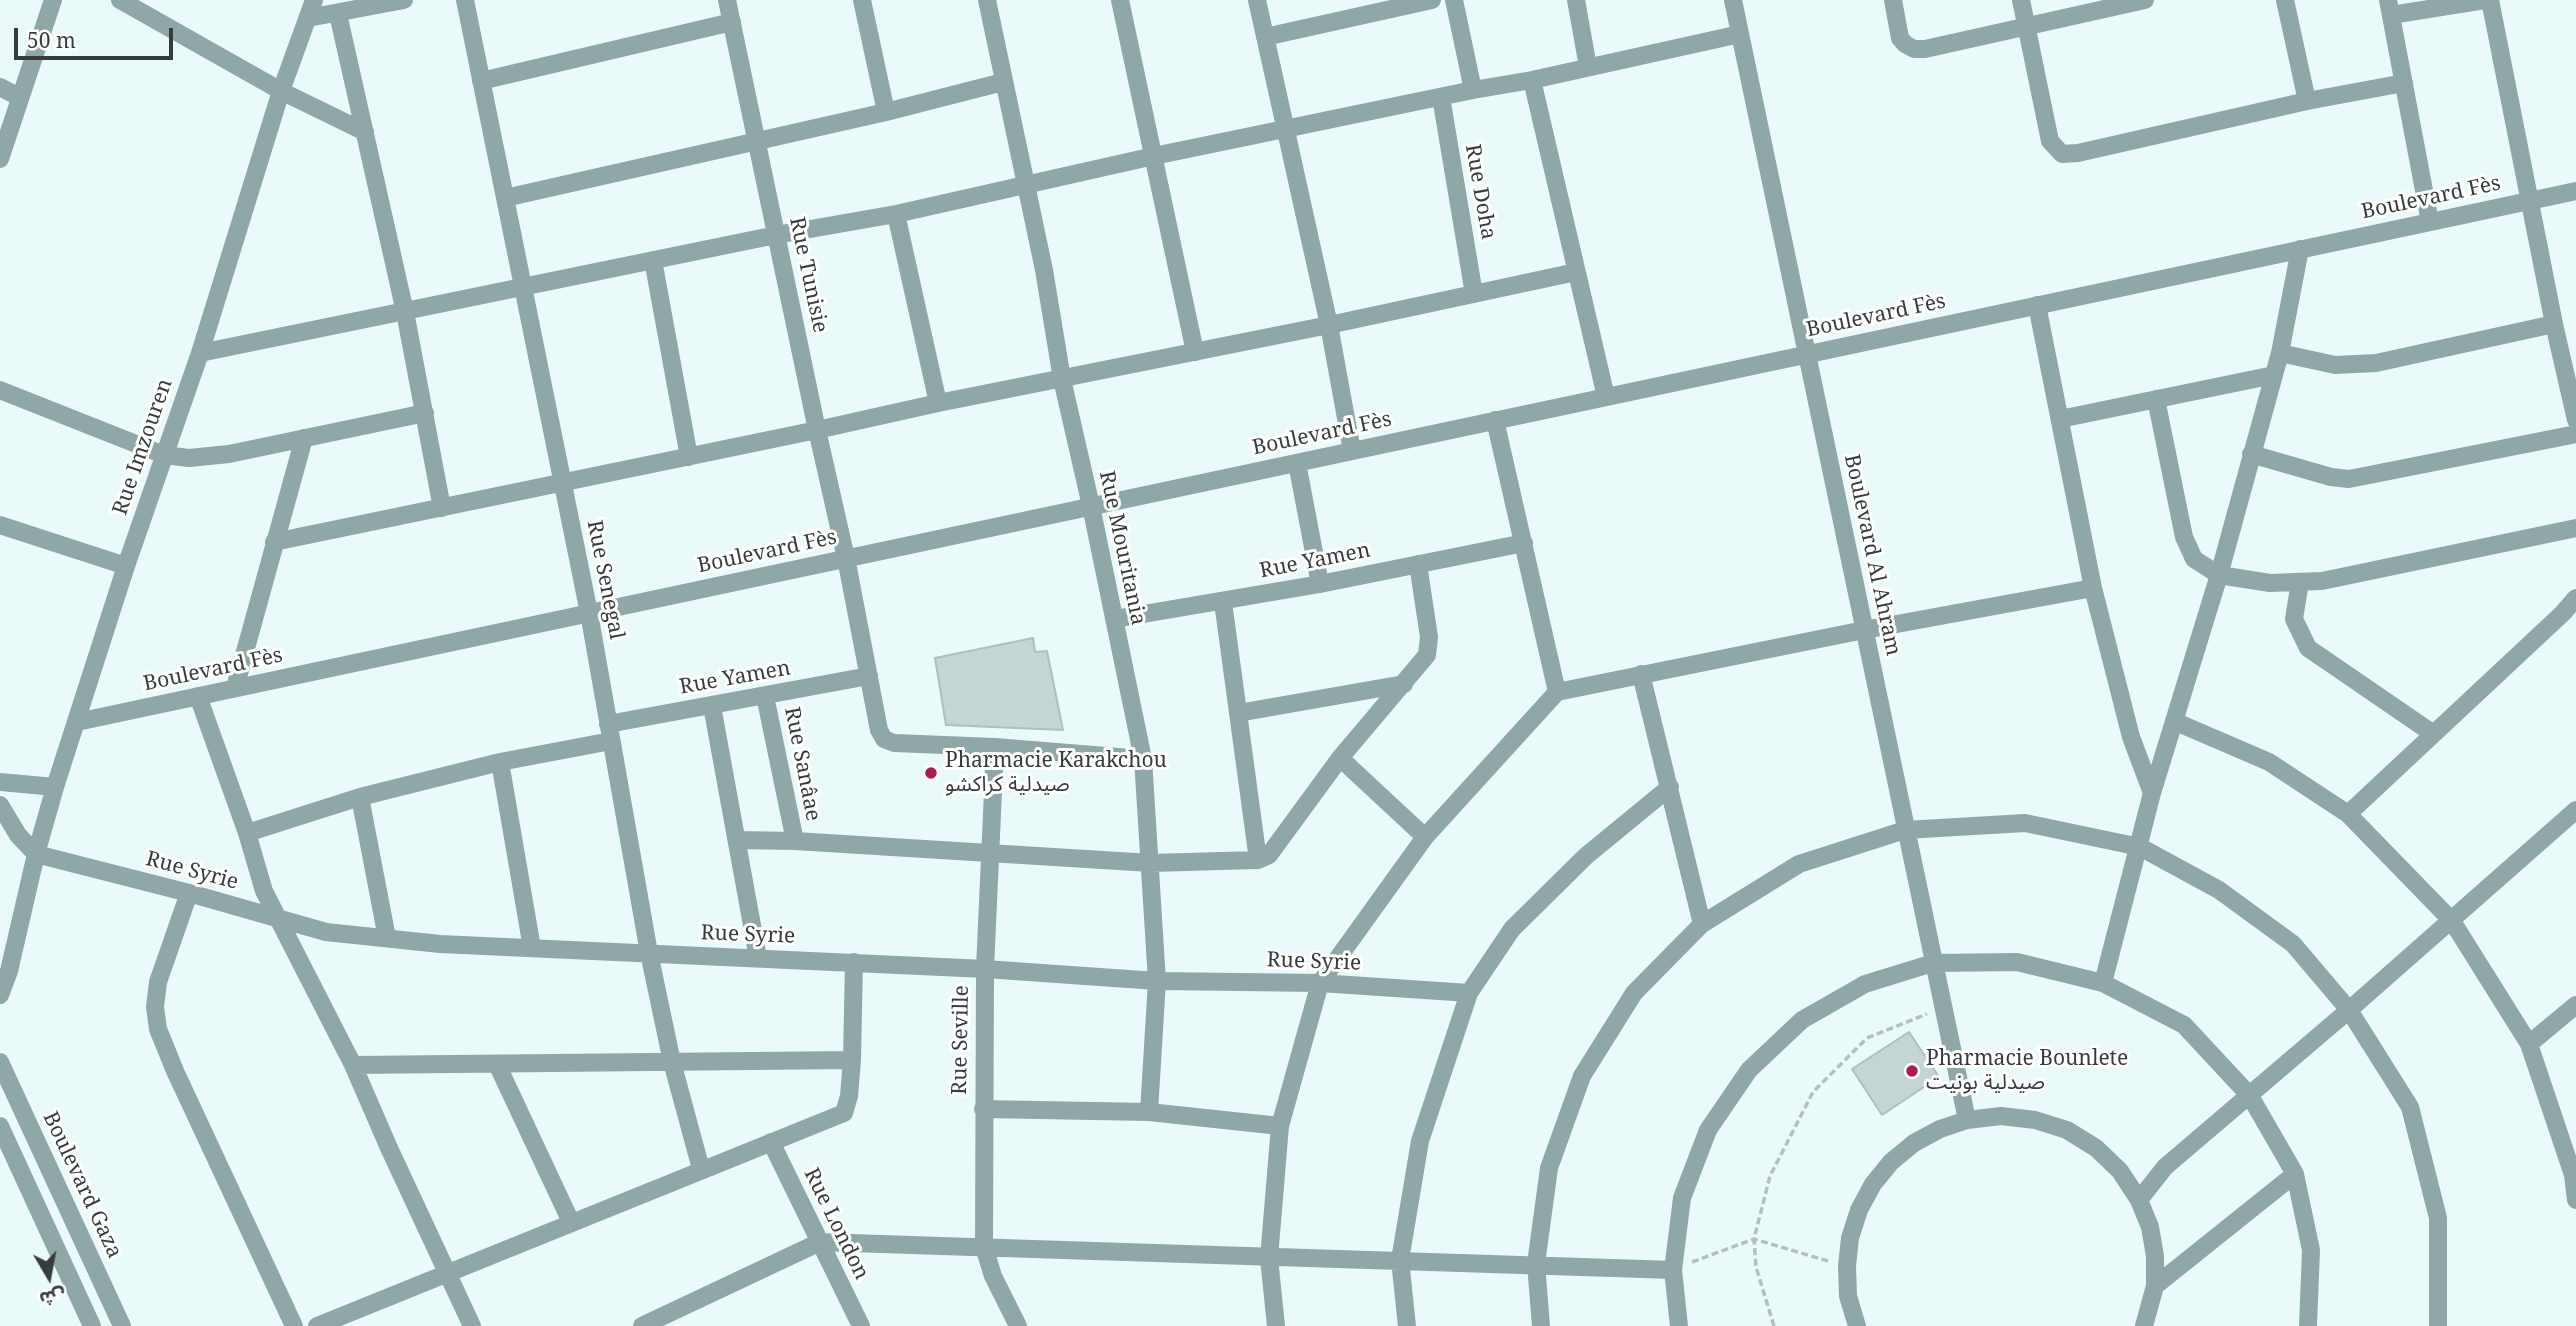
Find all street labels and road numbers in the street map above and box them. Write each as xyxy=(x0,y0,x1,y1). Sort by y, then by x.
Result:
street label: Rue Doha xyxy=(1459,142,1501,242)
street label: Boulevard Fès xyxy=(2359,171,2503,225)
street label: Rue Tunisie xyxy=(783,215,833,335)
street label: Boulevard Fès xyxy=(1804,289,1948,343)
street label: Rue Imzouren xyxy=(108,376,178,518)
street label: Boulevard Fès xyxy=(1250,407,1394,461)
street label: Boulevard Al Ahram xyxy=(1838,452,1906,658)
street label: Rue Mouritania xyxy=(1093,469,1151,627)
street label: Rue Senegal xyxy=(581,518,629,642)
street label: Boulevard Fès xyxy=(695,525,839,579)
street label: Rue Yamen xyxy=(1258,538,1372,584)
street label: Boulevard Fès xyxy=(141,643,285,697)
street label: Rue Yamen xyxy=(678,656,792,700)
street label: Rue Sanâae xyxy=(779,705,825,823)
street label: Rue Syrie xyxy=(143,847,241,895)
street label: Rue Syrie xyxy=(700,921,796,949)
street label: Rue Syrie xyxy=(1266,948,1362,976)
street label: Rue Seville xyxy=(947,985,975,1095)
street label: Boulevard Gaza xyxy=(37,1108,127,1262)
street label: Rue London xyxy=(798,1164,874,1284)

